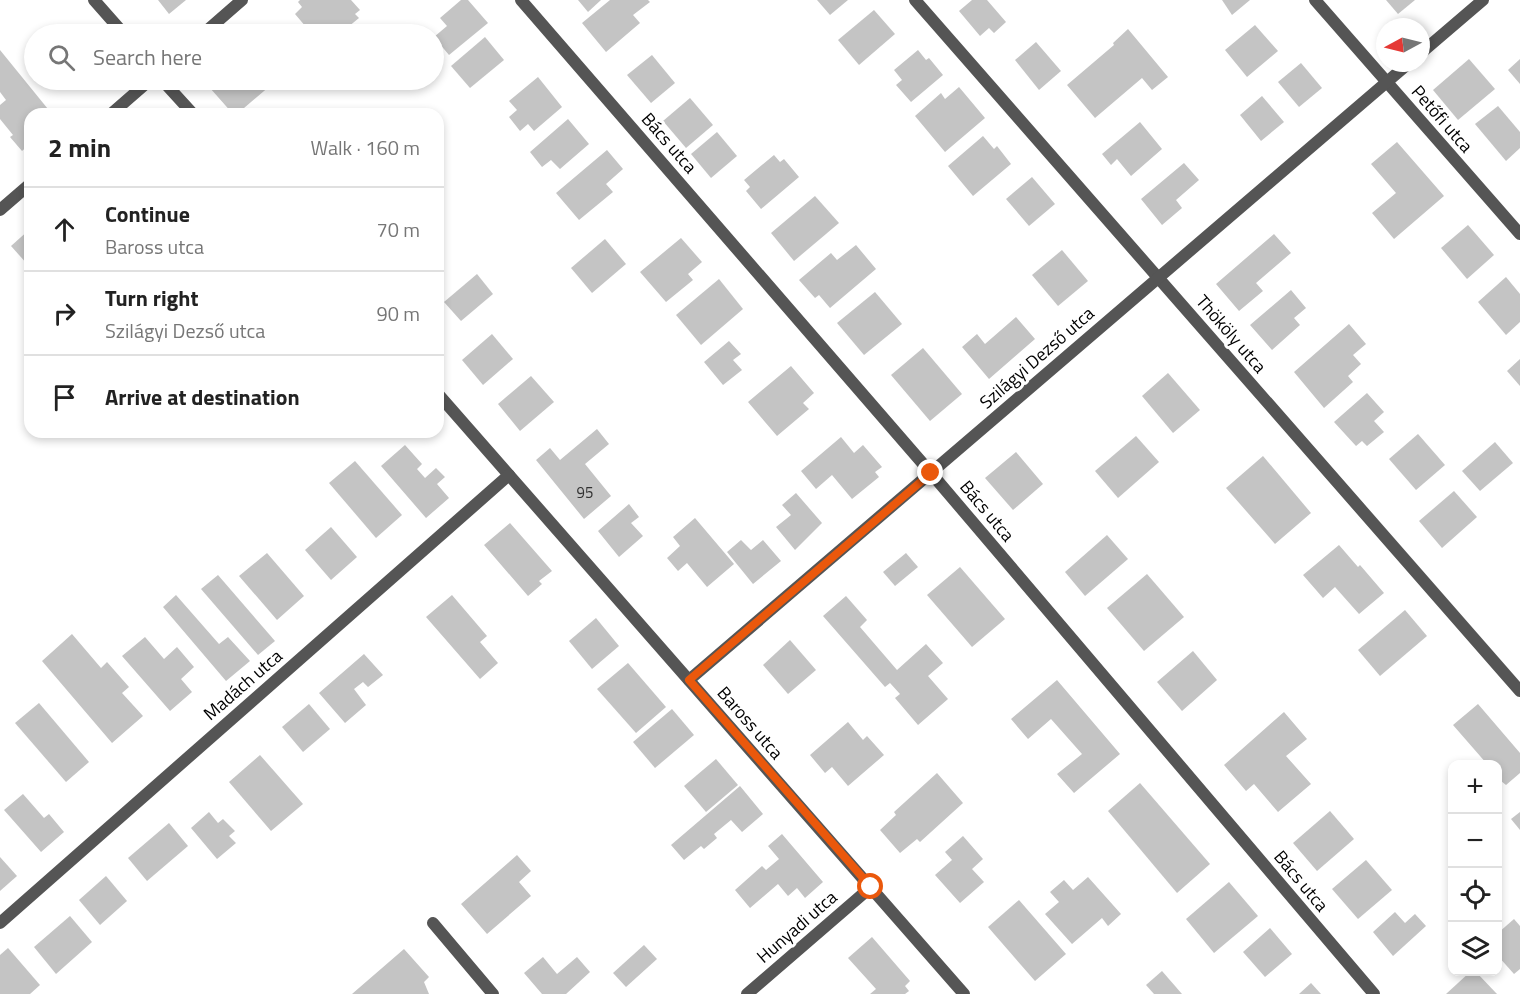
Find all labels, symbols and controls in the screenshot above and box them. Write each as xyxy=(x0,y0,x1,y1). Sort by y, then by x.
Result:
north arrow xyxy=(1376,18,1430,72)
search box xyxy=(24,24,444,90)
text: Search here xyxy=(93,40,202,74)
icon: search xyxy=(45,41,78,74)
street label: Petőfi utca xyxy=(1405,79,1479,158)
street label: Bács utca xyxy=(635,106,704,179)
text: 2 min xyxy=(48,128,111,167)
text: Walk · 160 m xyxy=(311,132,420,163)
text: Continue xyxy=(105,197,190,231)
icon: ahead xyxy=(48,213,81,246)
text: 70 m xyxy=(376,214,420,245)
text: Baross utca xyxy=(105,231,204,262)
text: Turn right xyxy=(105,281,199,315)
street label: Thököly utca xyxy=(1190,289,1273,379)
icon: right xyxy=(48,297,81,330)
text: 90 m xyxy=(376,298,420,329)
street label: Szilágyi Dezső utca xyxy=(973,300,1100,415)
text: Szilágyi Dezső utca xyxy=(105,315,265,346)
text: Arrive at destination xyxy=(105,380,300,414)
icon: arrive xyxy=(48,381,81,414)
route end xyxy=(917,459,943,485)
street label: Bács utca xyxy=(954,474,1021,547)
house number: 95 xyxy=(577,481,593,504)
street label: Madách utca xyxy=(197,643,288,727)
street label: Baross utca xyxy=(711,680,790,765)
map controls xyxy=(1448,760,1502,976)
button: + xyxy=(1448,760,1502,814)
button: − xyxy=(1448,814,1502,868)
street label: Bács utca xyxy=(1268,844,1335,917)
button: locate xyxy=(1448,868,1502,922)
route start xyxy=(857,873,883,899)
street label: Hunyadi utca xyxy=(750,884,843,969)
button: layers xyxy=(1448,922,1502,976)

